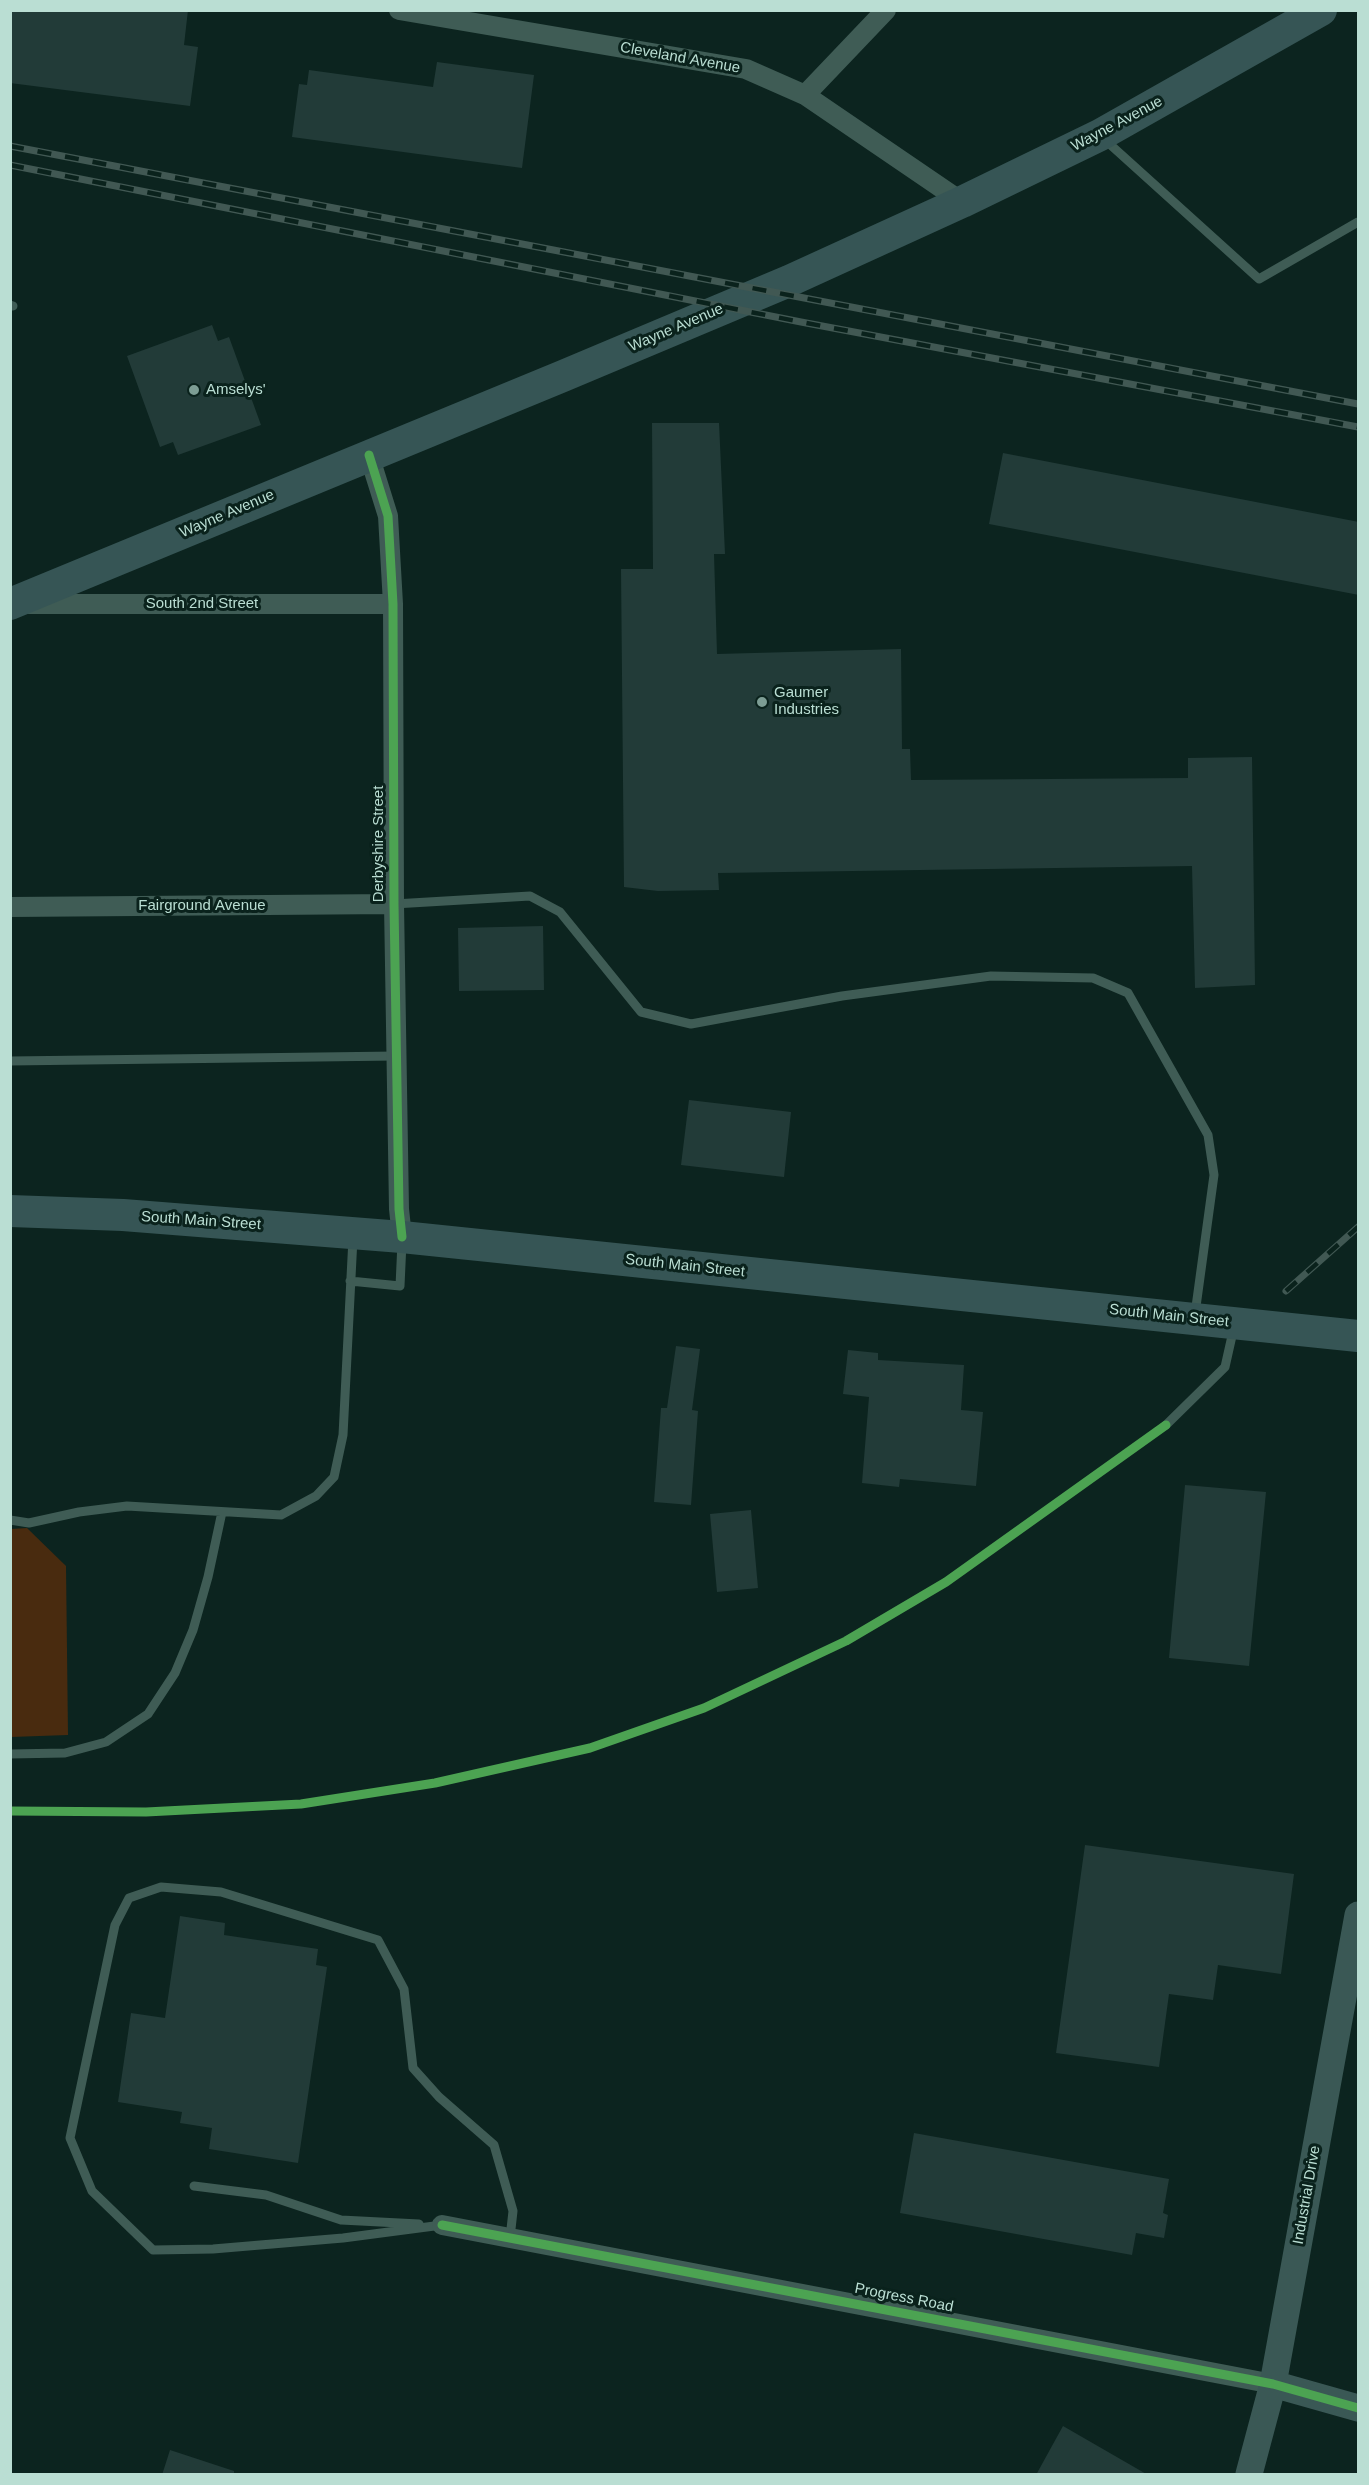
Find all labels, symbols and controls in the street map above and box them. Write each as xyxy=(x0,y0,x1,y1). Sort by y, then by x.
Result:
street label: Cleveland Avenue xyxy=(619,39,741,77)
street label: Wayne Avenue xyxy=(1068,92,1166,156)
street label: Wayne Avenue xyxy=(626,300,726,356)
place label: Amselys' xyxy=(206,381,266,399)
marker: Amselys' xyxy=(187,383,201,397)
street label: Wayne Avenue xyxy=(177,486,277,542)
street label: South 2nd Street xyxy=(146,595,258,613)
place label: Gaumer Industries xyxy=(774,684,839,719)
marker: Gaumer Industries xyxy=(755,695,769,709)
street label: Derbyshire Street xyxy=(370,786,388,902)
street label: Fairground Avenue xyxy=(138,897,266,915)
street label: South Main Street xyxy=(140,1208,262,1234)
street label: South Main Street xyxy=(624,1251,746,1281)
street label: South Main Street xyxy=(1108,1301,1230,1331)
street label: Industrial Drive xyxy=(1289,2144,1325,2246)
street label: Progress Road xyxy=(853,2280,955,2316)

